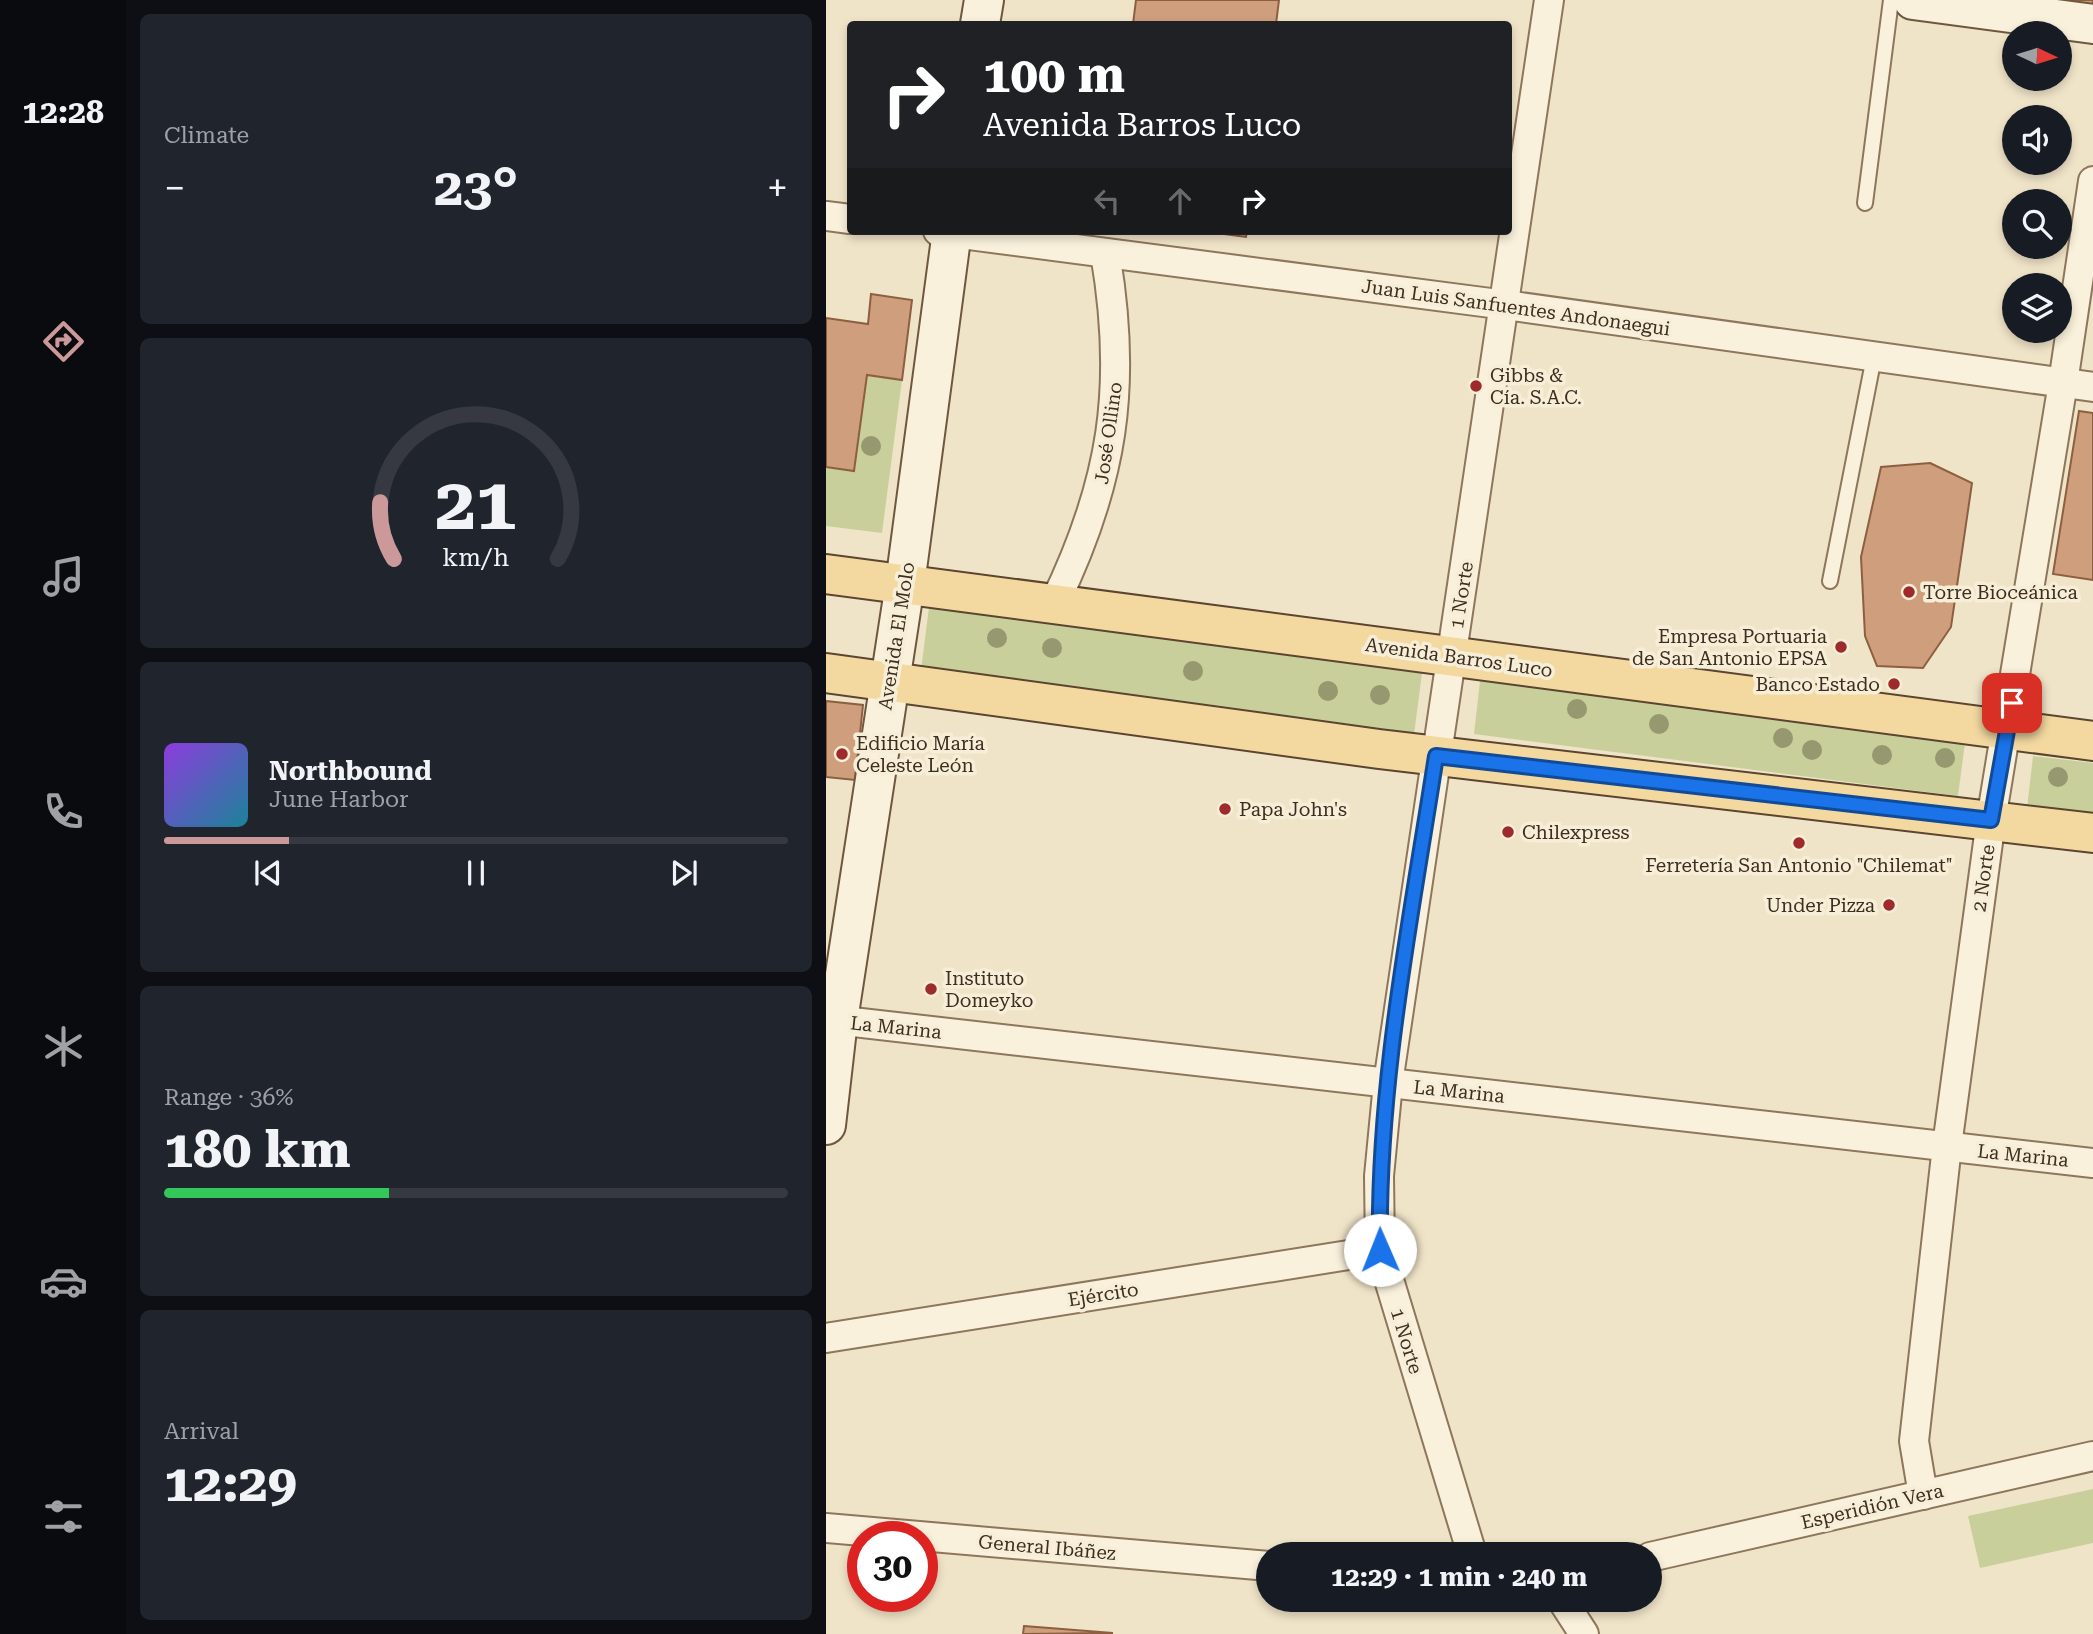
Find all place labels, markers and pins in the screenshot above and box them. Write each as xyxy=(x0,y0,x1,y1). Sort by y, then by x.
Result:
place label: Gibbs & Cía. S.A.C. xyxy=(1490,364,1582,409)
marker: Gibbs & Cía. S.A.C. xyxy=(1468,378,1484,394)
place label: Torre Bioceánica xyxy=(1923,581,2078,604)
marker: Torre Bioceánica xyxy=(1901,584,1917,600)
place label: Empresa Portuaria de San Antonio EPSA xyxy=(1632,625,1828,670)
marker: Empresa Portuaria de San Antonio EPSA xyxy=(1833,639,1849,655)
place label: Banco Estado xyxy=(1755,673,1880,696)
pin xyxy=(1982,673,2042,733)
marker: Banco Estado xyxy=(1886,676,1902,692)
place label: Edificio María Celeste León xyxy=(856,732,986,777)
marker: Edificio María Celeste León xyxy=(834,746,850,762)
place label: Papa John's xyxy=(1239,798,1347,821)
marker: Papa John's xyxy=(1217,801,1233,817)
place label: Chilexpress xyxy=(1522,821,1629,844)
marker: Chilexpress xyxy=(1500,824,1516,840)
marker: Ferretería San Antonio "Chilemat" xyxy=(1791,835,1807,851)
place label: Ferretería San Antonio "Chilemat" xyxy=(1645,854,1953,877)
place label: Under Pizza xyxy=(1766,894,1876,917)
marker: Under Pizza xyxy=(1881,897,1897,913)
place label: Instituto Domeyko xyxy=(945,967,1033,1012)
marker: Instituto Domeyko xyxy=(923,981,939,997)

